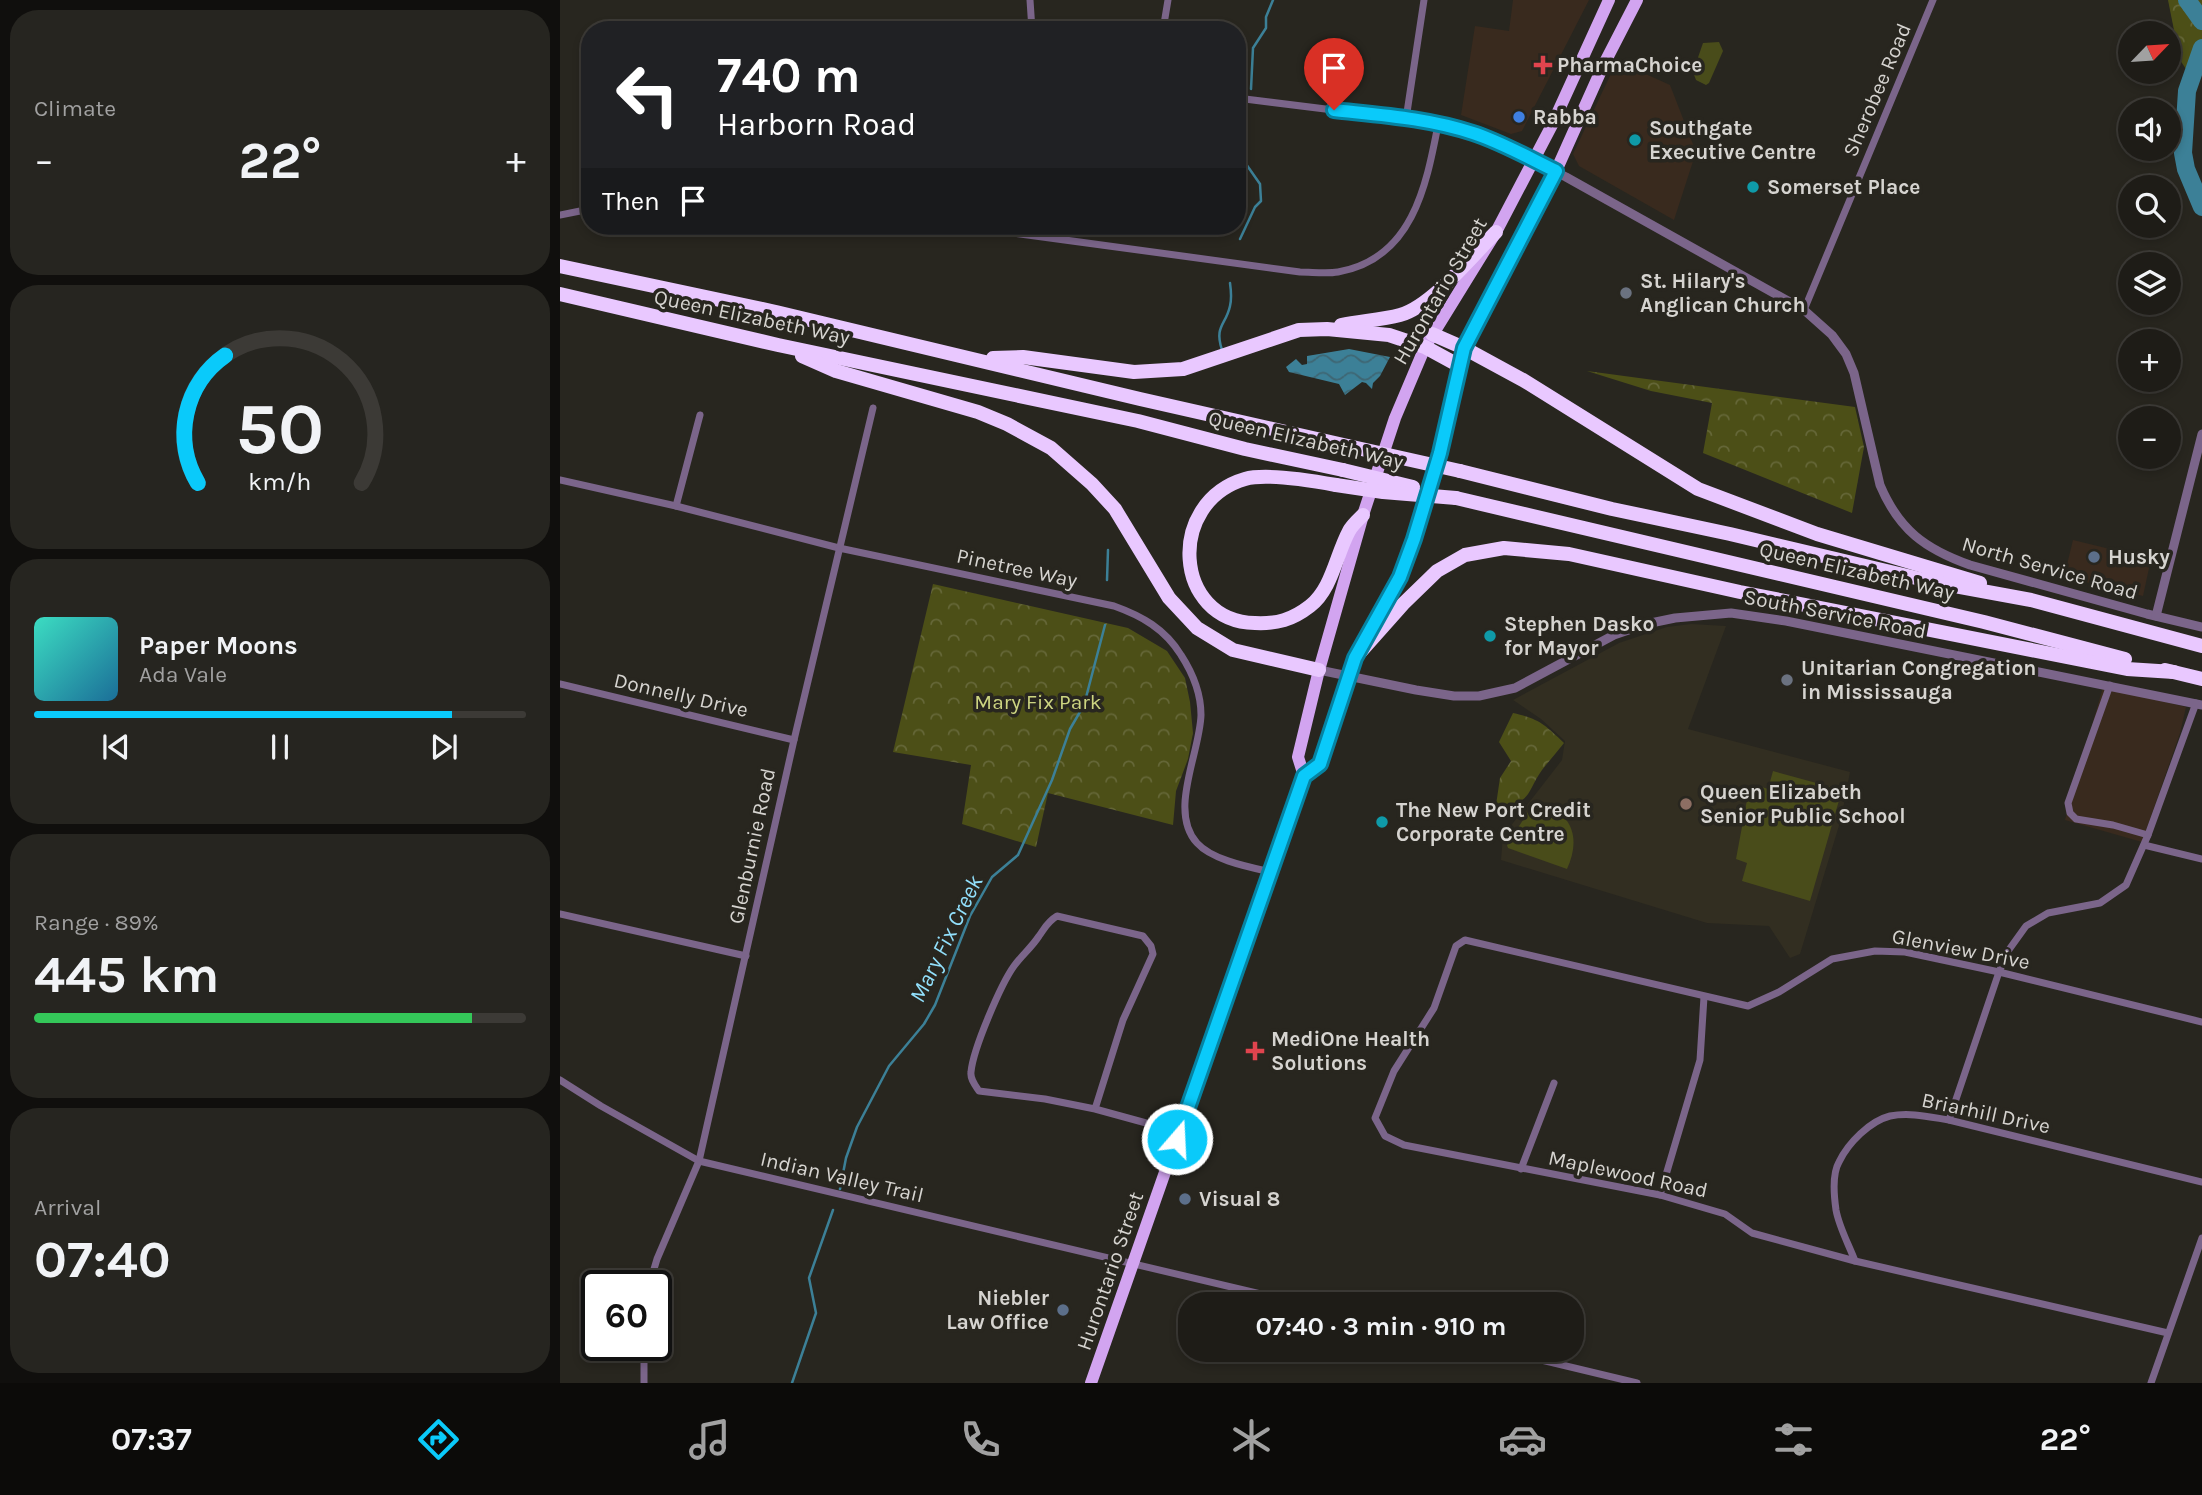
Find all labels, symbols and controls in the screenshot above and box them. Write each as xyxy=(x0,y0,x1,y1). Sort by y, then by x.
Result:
street label: Sherobee Road xyxy=(1838,20,1916,160)
north arrow xyxy=(2118,21,2180,84)
map controls xyxy=(2118,21,2181,469)
pin xyxy=(1304,38,1364,110)
text: 740 m xyxy=(717,47,860,104)
icon: left xyxy=(602,49,693,140)
icon: arrive xyxy=(1315,49,1353,87)
place label: PharmaChoice xyxy=(1557,53,1702,77)
marker: PharmaChoice xyxy=(1535,57,1551,73)
text: Climate xyxy=(34,95,116,122)
button: sound xyxy=(2118,98,2181,161)
place label: Rabba xyxy=(1533,105,1597,129)
text: Harborn Road xyxy=(717,106,916,143)
marker: Rabba xyxy=(1511,109,1527,125)
place label: Southgate Executive Centre xyxy=(1649,116,1816,164)
text: 22° xyxy=(238,130,322,191)
marker: Southgate Executive Centre xyxy=(1627,132,1643,148)
text: − xyxy=(34,138,54,183)
text: + xyxy=(506,138,526,183)
place label: Somerset Place xyxy=(1767,175,1921,199)
button: search xyxy=(2118,175,2181,238)
marker: Somerset Place xyxy=(1745,179,1761,195)
icon: arrive xyxy=(674,182,712,220)
text: Then xyxy=(602,186,660,217)
street label: Hurontario Street xyxy=(1388,213,1492,369)
button: layers xyxy=(2118,252,2181,315)
place label: St. Hilary's Anglican Church xyxy=(1640,269,1806,317)
street label: Queen Elizabeth Way xyxy=(652,285,852,350)
marker: St. Hilary's Anglican Church xyxy=(1618,285,1634,301)
button: + xyxy=(2118,329,2181,392)
text: 50 xyxy=(236,386,324,471)
street label: Queen Elizabeth Way xyxy=(1206,406,1406,474)
button: − xyxy=(2118,406,2181,469)
text: km/h xyxy=(248,467,312,496)
street label: North Service Road xyxy=(1959,531,2141,605)
street label: Queen Elizabeth Way xyxy=(1757,537,1957,605)
street label: Pinetree Way xyxy=(954,543,1080,593)
place label: Husky xyxy=(2108,545,2170,569)
marker: Husky xyxy=(2086,549,2102,565)
street label: South Service Road xyxy=(1742,585,1928,643)
place label: Stephen Dasko for Mayor xyxy=(1504,612,1654,660)
marker: Stephen Dasko for Mayor xyxy=(1482,628,1498,644)
text: Paper Moons xyxy=(139,630,298,661)
place label: Unitarian Congregation in Mississauga xyxy=(1801,656,2036,704)
text: Ada Vale xyxy=(139,661,227,688)
street label: Donnelly Drive xyxy=(612,668,750,722)
marker: Unitarian Congregation in Mississauga xyxy=(1779,672,1795,688)
park label: Mary Fix Park xyxy=(974,690,1102,714)
icon: previous xyxy=(97,728,135,766)
icon: pause xyxy=(261,728,299,766)
icon: next xyxy=(425,728,463,766)
street label: Glenburnie Road xyxy=(724,766,780,926)
place label: Queen Elizabeth Senior Public School xyxy=(1700,780,1906,828)
marker: Queen Elizabeth Senior Public School xyxy=(1678,796,1694,812)
place label: The New Port Credit Corporate Centre xyxy=(1396,798,1591,846)
marker: The New Port Credit Corporate Centre xyxy=(1374,814,1390,830)
water label: Mary Fix Creek xyxy=(904,871,989,1007)
text: Range · 89% xyxy=(34,909,159,936)
street label: Glenview Drive xyxy=(1890,924,2032,974)
text: 445 km xyxy=(34,944,219,1005)
place label: MediOne Health Solutions xyxy=(1271,1027,1430,1075)
marker: MediOne Health Solutions xyxy=(1245,1041,1265,1061)
street label: Briarhill Drive xyxy=(1920,1088,2052,1138)
position arrow xyxy=(1140,1102,1214,1176)
street label: Maplewood Road xyxy=(1546,1145,1710,1203)
street label: Indian Valley Trail xyxy=(758,1147,926,1207)
place label: Visual 8 xyxy=(1199,1187,1280,1211)
street label: Hurontario Street xyxy=(1072,1189,1148,1353)
marker: Visual 8 xyxy=(1177,1191,1193,1207)
text: Arrival xyxy=(34,1194,101,1221)
text: 07:40 xyxy=(34,1229,171,1290)
speed limit sign: 60 xyxy=(581,1270,672,1361)
place label: Niebler Law Office xyxy=(946,1286,1050,1334)
marker: Niebler Law Office xyxy=(1055,1302,1071,1318)
text: 07:40 · 3 min · 910 m xyxy=(1256,1311,1506,1342)
icon: directions xyxy=(414,1415,463,1464)
icon: music xyxy=(685,1415,734,1464)
icon: phone xyxy=(956,1415,1005,1464)
icon: climate xyxy=(1227,1415,1276,1464)
icon: car xyxy=(1498,1415,1547,1464)
icon: filters xyxy=(1769,1415,1818,1464)
text: 07:37 xyxy=(111,1421,192,1458)
text: 22° xyxy=(2040,1421,2091,1458)

